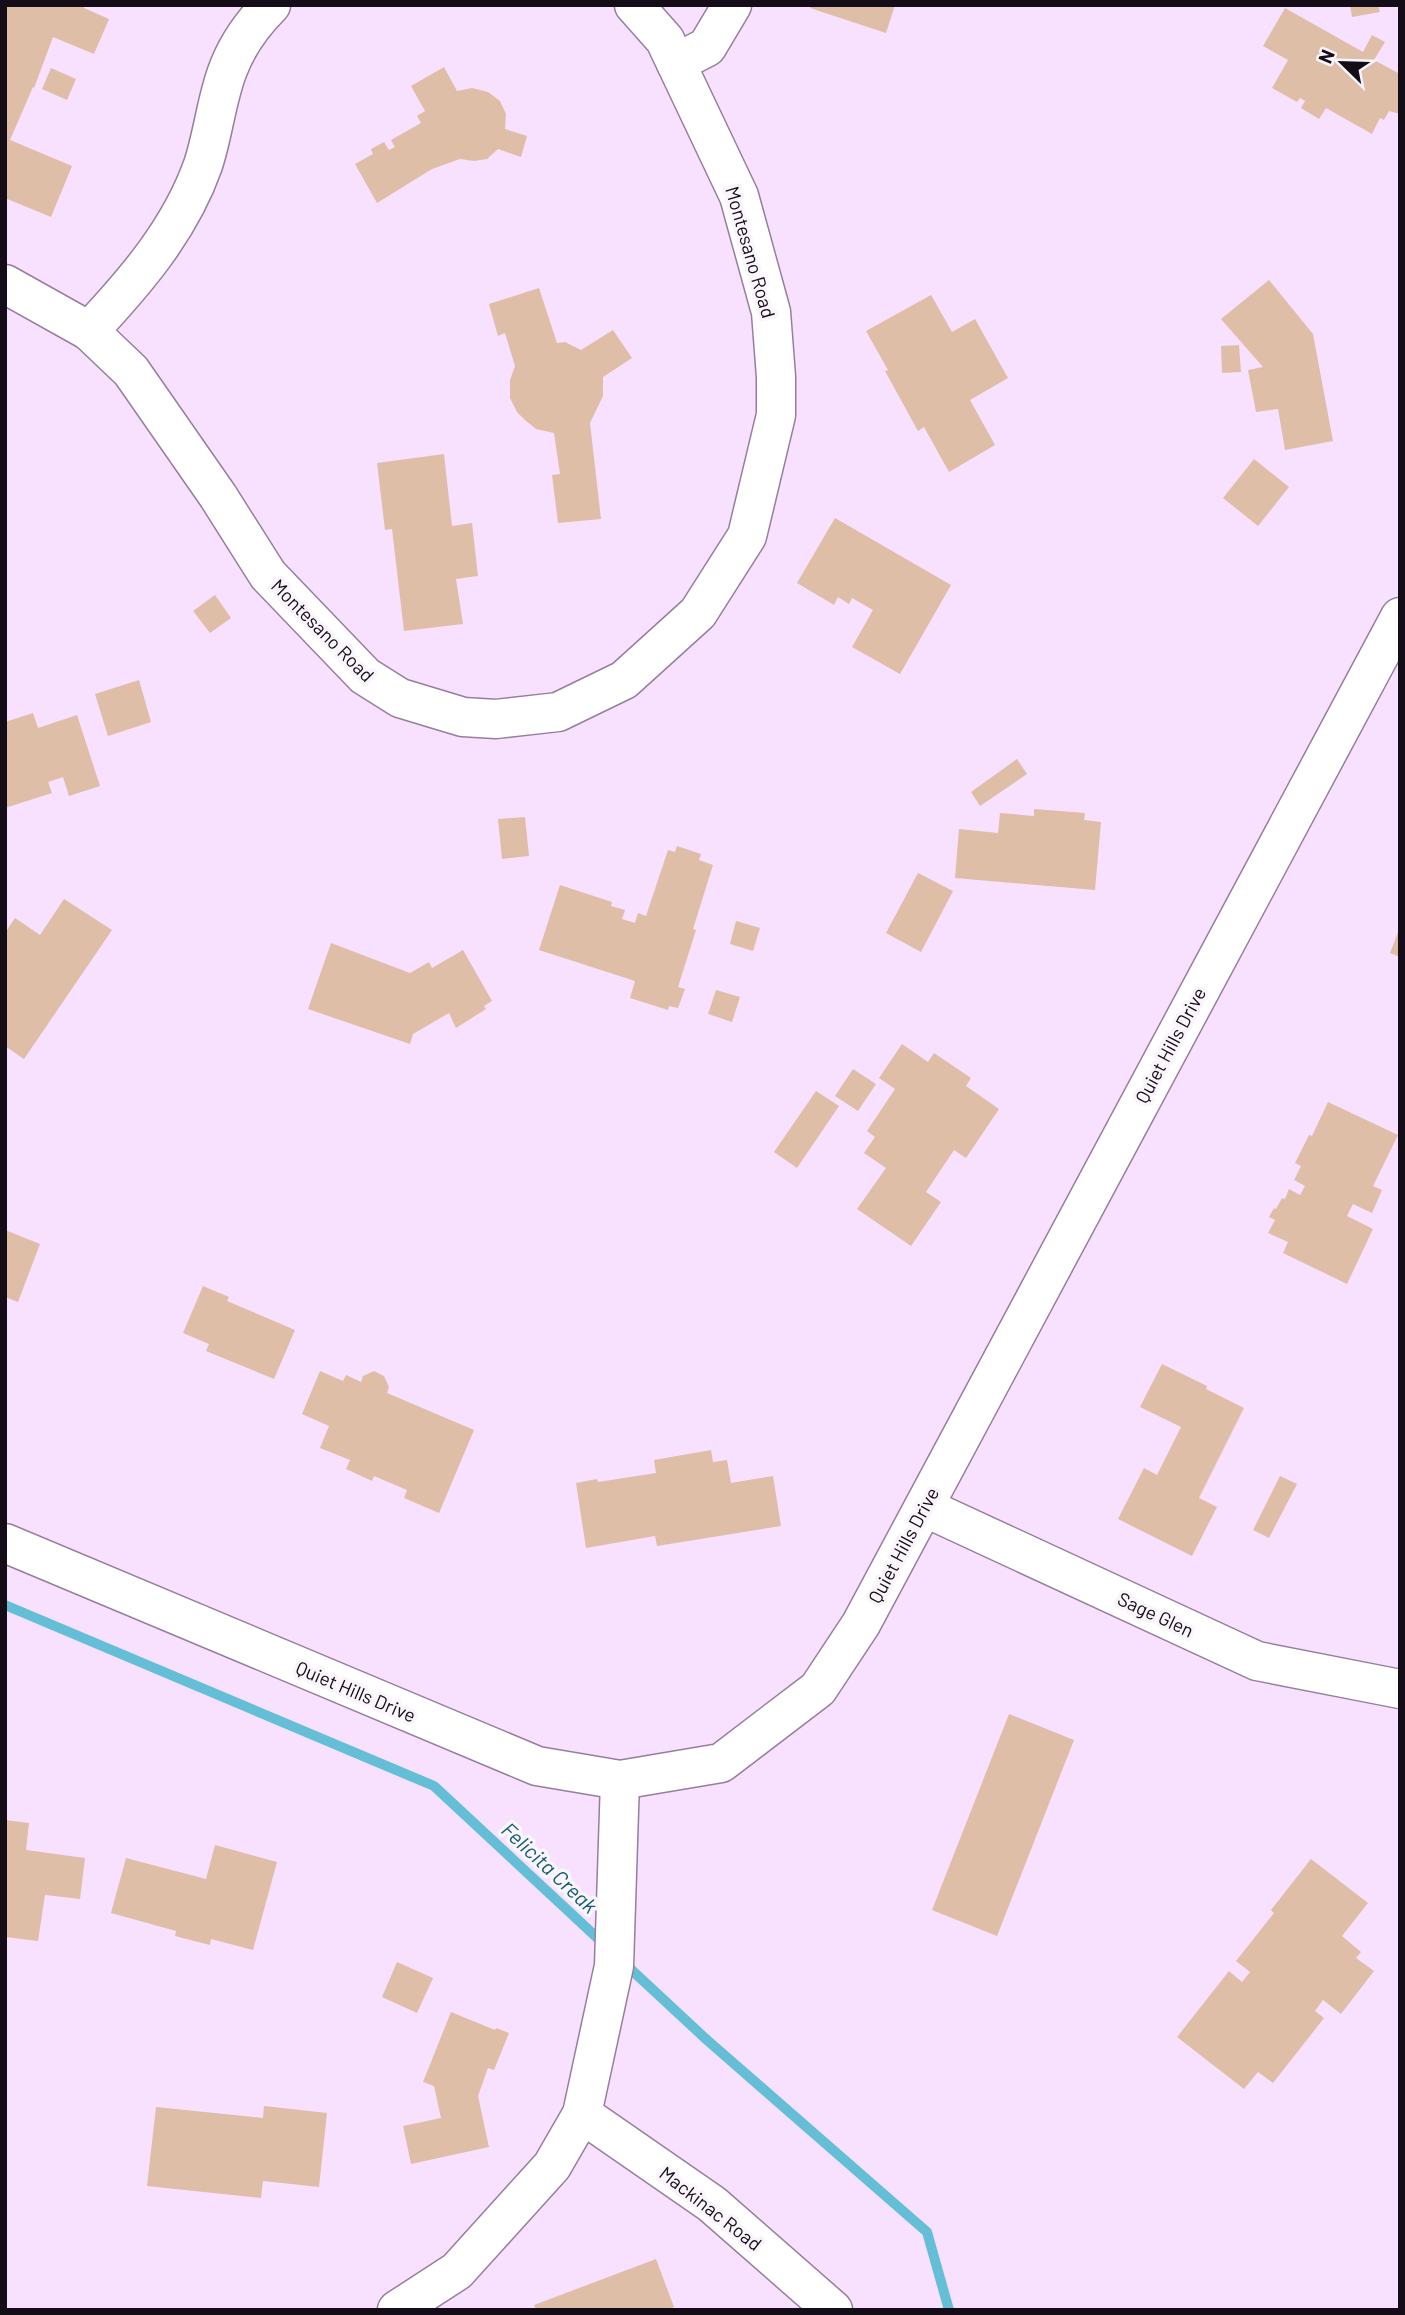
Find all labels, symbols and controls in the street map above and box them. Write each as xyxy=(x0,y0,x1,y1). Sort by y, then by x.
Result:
north arrow xyxy=(1307,28,1377,98)
text: N xyxy=(1313,46,1339,66)
street label: Montesano Road xyxy=(721,184,781,320)
street label: Montesano Road xyxy=(267,574,379,686)
street label: Quiet Hills Drive xyxy=(1130,983,1210,1107)
street label: Quiet Hills Drive xyxy=(863,1483,943,1607)
street label: Sage Glen xyxy=(1114,1586,1198,1642)
street label: Quiet Hills Drive xyxy=(293,1655,419,1727)
water label: Felicita Creak xyxy=(497,1816,604,1918)
street label: Mackinac Road xyxy=(655,2161,767,2255)

